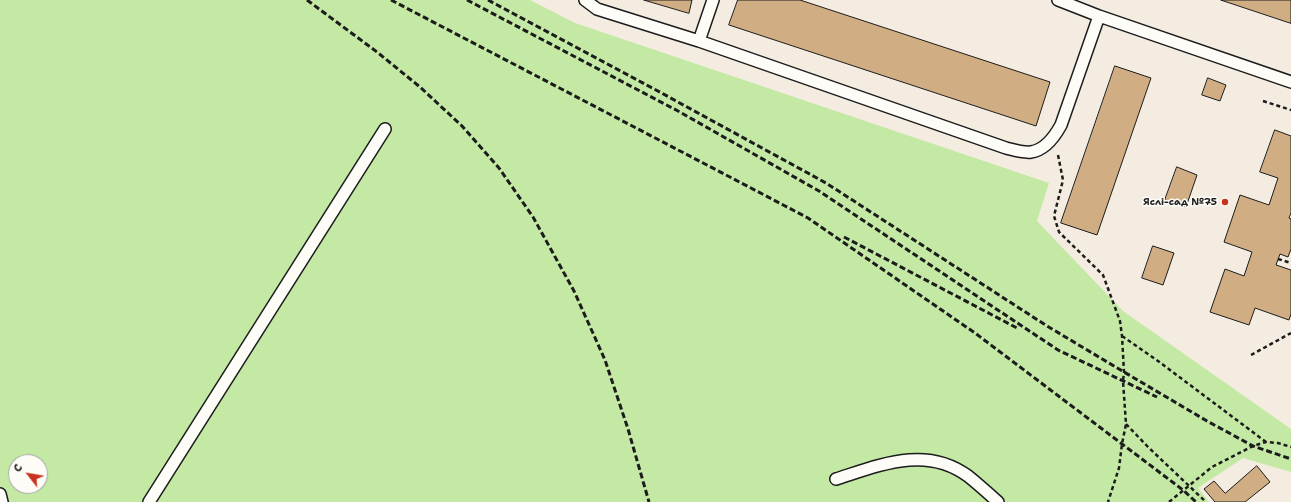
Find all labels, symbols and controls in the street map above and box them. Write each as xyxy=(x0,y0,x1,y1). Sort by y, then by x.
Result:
place label: Яслі-сад №75 xyxy=(1143,196,1217,208)
marker: Яслі-сад №75 xyxy=(1220,197,1230,207)
north arrow xyxy=(8,454,48,494)
text: С xyxy=(10,461,26,475)

